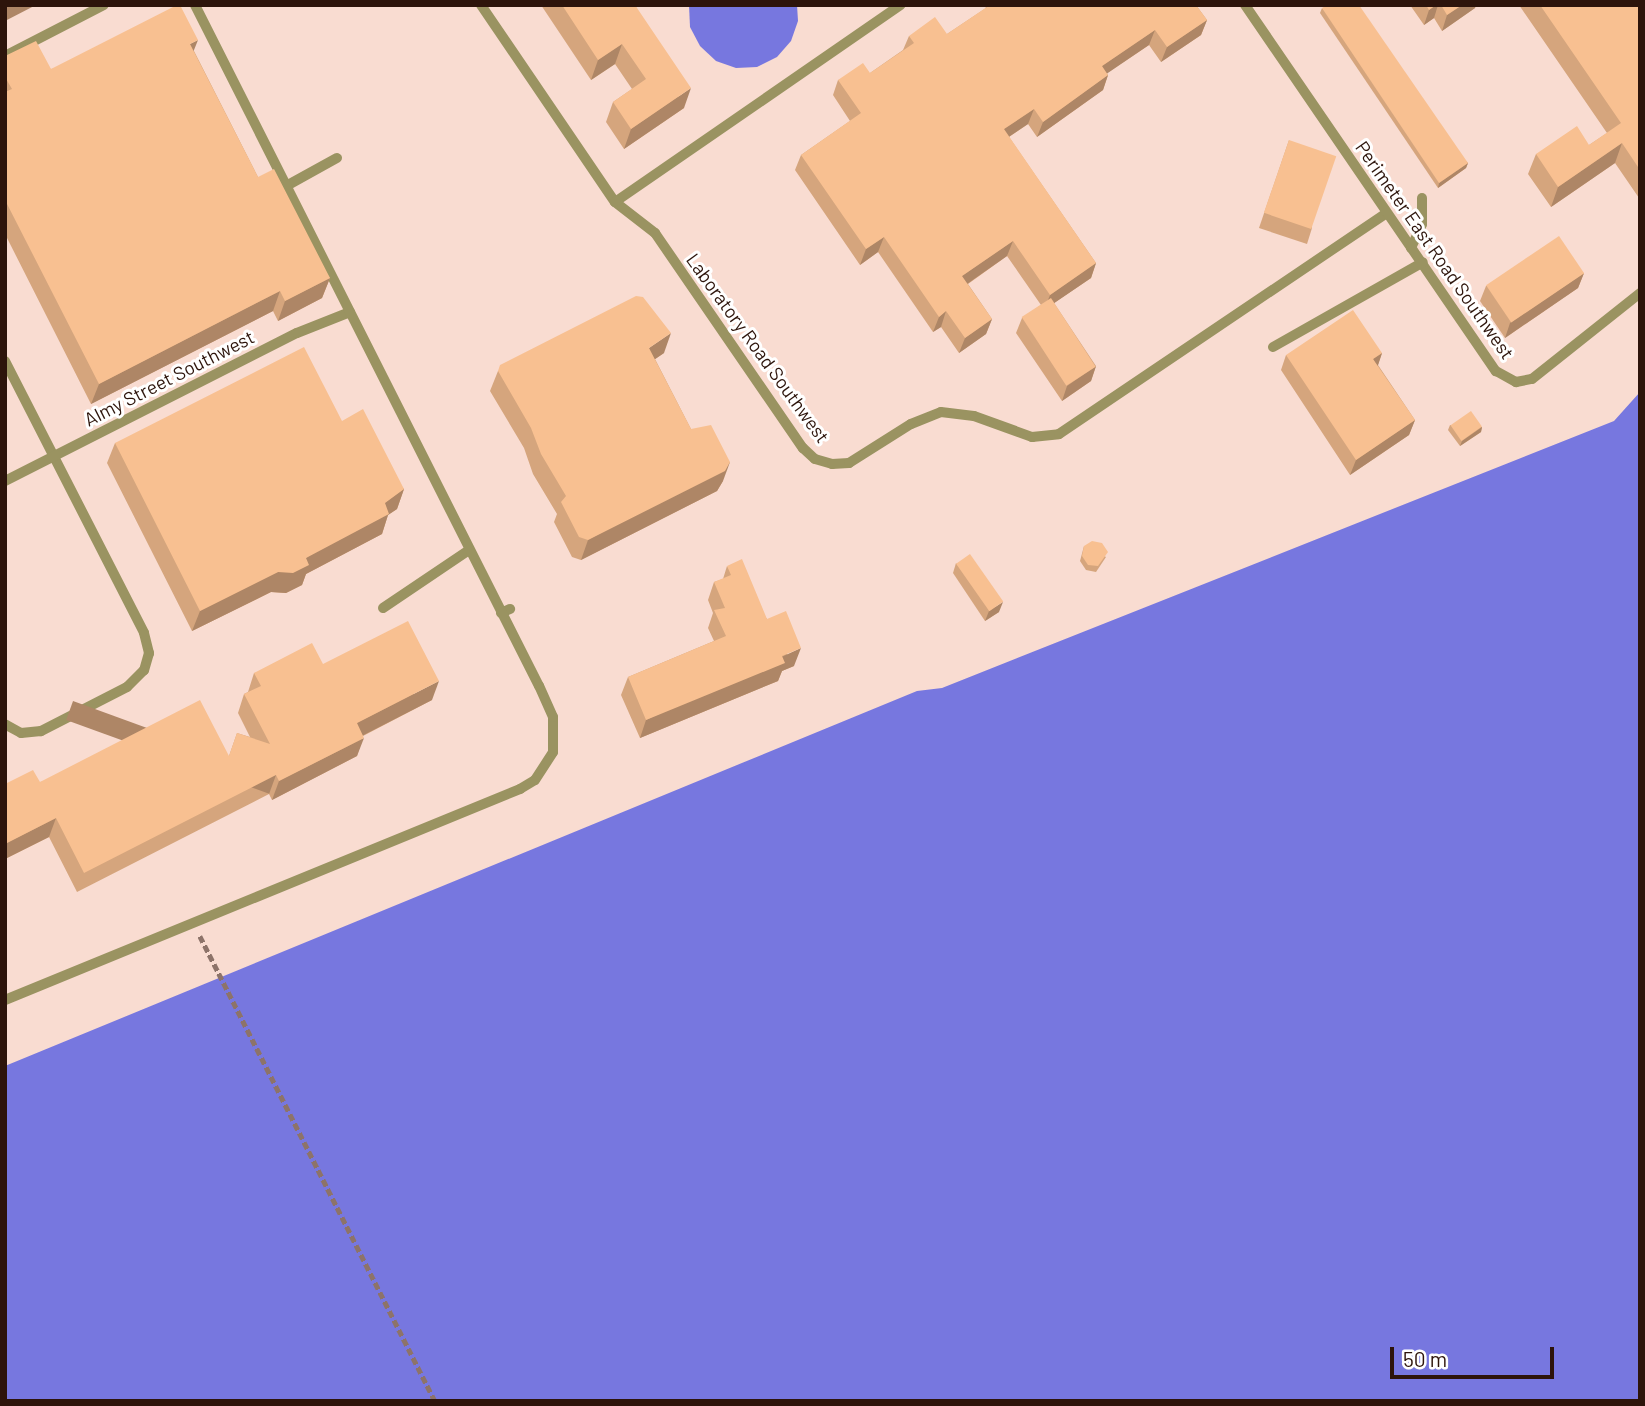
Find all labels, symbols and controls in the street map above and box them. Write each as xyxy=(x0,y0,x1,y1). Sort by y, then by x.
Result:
street label: Perimeter East Road Southwest xyxy=(1351,137,1519,363)
street label: Laboratory Road Southwest xyxy=(682,249,834,447)
street label: Almy Street Southwest xyxy=(80,325,258,431)
scale bar xyxy=(1393,1332,1558,1376)
text: 50 m xyxy=(1403,1346,1447,1371)

